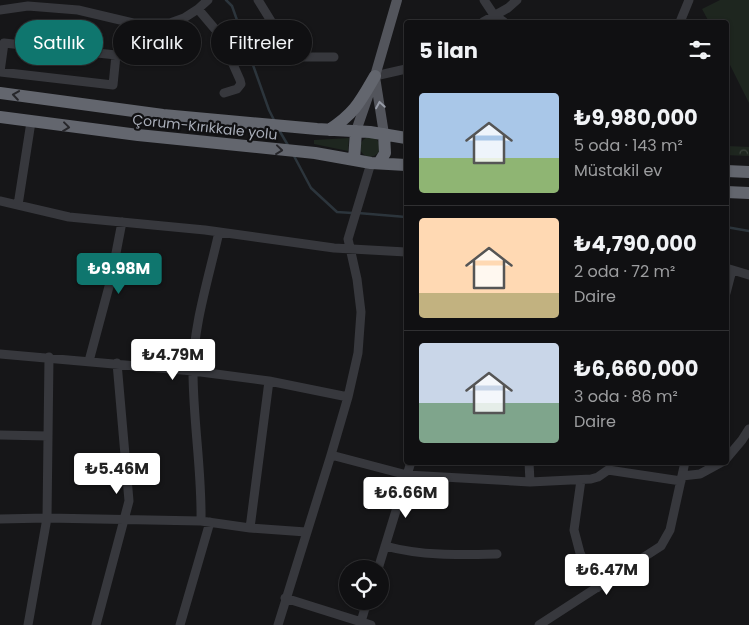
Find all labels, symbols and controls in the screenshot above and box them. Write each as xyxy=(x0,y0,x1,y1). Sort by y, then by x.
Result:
chip: Satılık xyxy=(15,20,103,65)
chip: Kiralık xyxy=(113,20,201,65)
chip: Filtreler xyxy=(211,20,312,65)
text: 5 ilan xyxy=(419,36,478,65)
icon: filters xyxy=(686,36,714,64)
one-way arrow xyxy=(11,90,19,101)
one-way arrow xyxy=(375,101,385,109)
text: ₺9,980,000 xyxy=(574,103,698,132)
street label: Çorum-Kırıkkale yolu xyxy=(132,109,278,145)
icon: home xyxy=(459,113,519,173)
one-way arrow xyxy=(62,121,70,132)
text: 5 oda · 143 m² xyxy=(574,134,683,157)
one-way arrow xyxy=(275,144,283,155)
text: Müstakil ev xyxy=(574,159,662,182)
text: ₺4,790,000 xyxy=(574,229,697,258)
icon: home xyxy=(459,238,519,298)
pin: ₺9.98M xyxy=(78,252,160,295)
text: ₺9.98M xyxy=(88,257,150,280)
text: 2 oda · 72 m² xyxy=(574,260,675,283)
text: Daire xyxy=(574,285,616,308)
pin: ₺4.79M xyxy=(132,338,214,381)
text: ₺4.79M xyxy=(142,343,204,366)
text: ₺6,660,000 xyxy=(574,354,698,383)
icon: home xyxy=(459,363,519,423)
text: 3 oda · 86 m² xyxy=(574,385,678,408)
text: Daire xyxy=(574,410,616,433)
pin: ₺5.46M xyxy=(76,452,158,495)
text: ₺5.46M xyxy=(85,457,149,480)
pin: ₺6.66M xyxy=(365,476,447,519)
text: ₺6.66M xyxy=(374,481,438,504)
pin: ₺6.47M xyxy=(566,554,648,596)
text: ₺6.47M xyxy=(576,558,638,581)
map controls xyxy=(339,560,389,610)
button: locate xyxy=(339,560,389,610)

